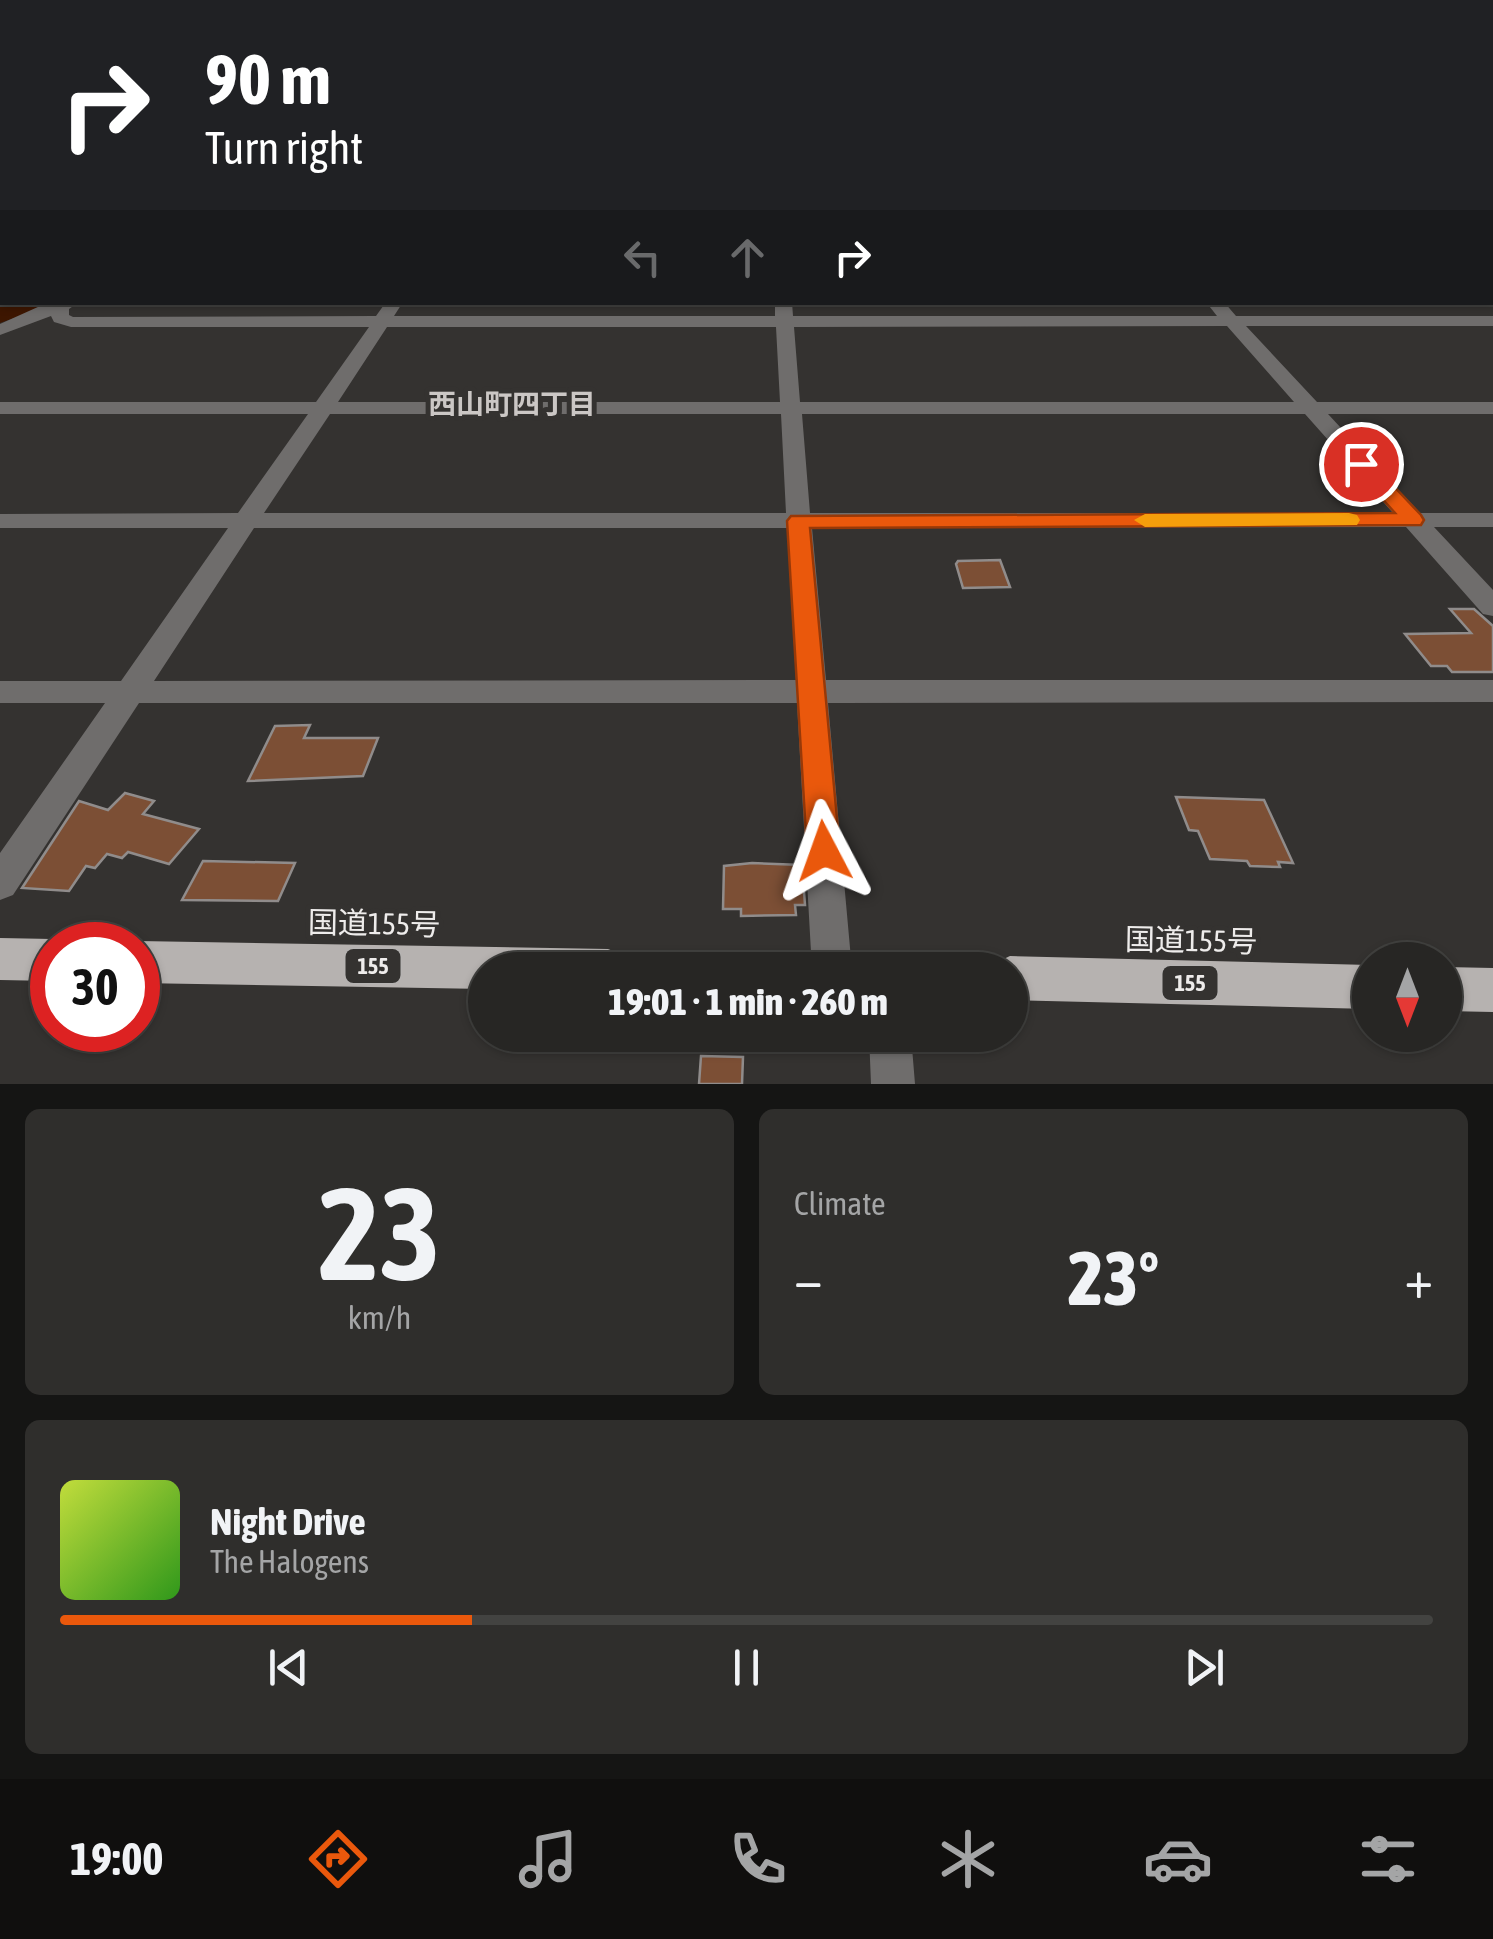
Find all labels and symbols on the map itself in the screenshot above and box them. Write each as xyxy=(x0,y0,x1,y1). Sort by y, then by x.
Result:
district label: 西山町四丁目 xyxy=(428,388,596,420)
pin xyxy=(1319,422,1404,507)
position arrow xyxy=(772,799,876,903)
street label: 国道155号 xyxy=(308,905,440,941)
speed limit sign: 30 xyxy=(30,922,160,1052)
street label: 国道155号 xyxy=(1125,922,1257,958)
north arrow xyxy=(1352,942,1462,1052)
road number: 155 xyxy=(346,949,400,983)
road number: 155 xyxy=(1162,966,1218,1000)

